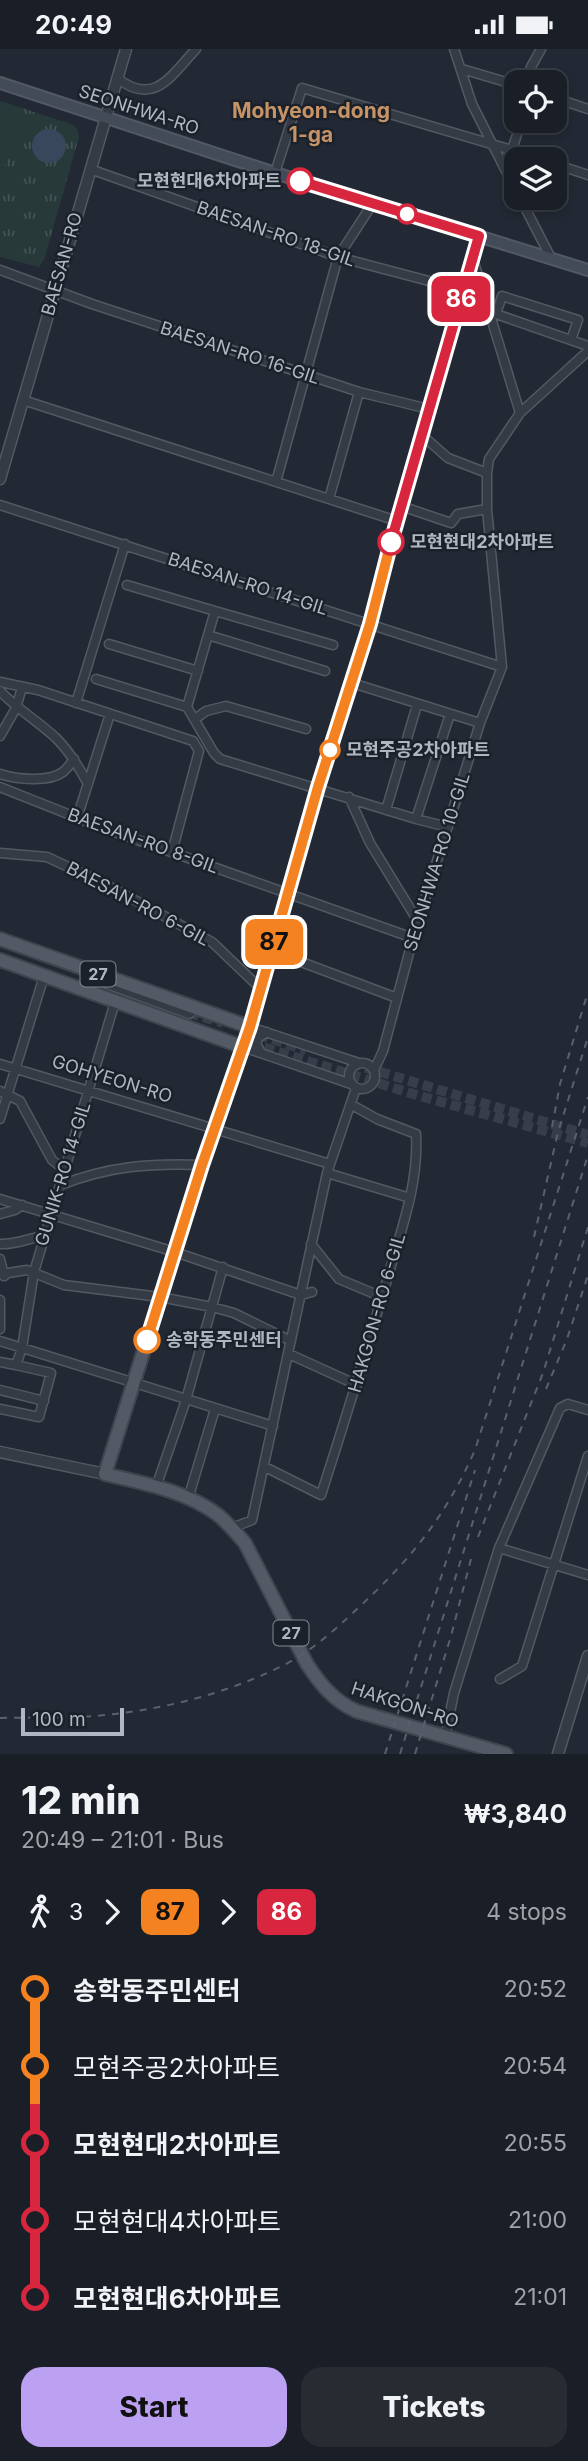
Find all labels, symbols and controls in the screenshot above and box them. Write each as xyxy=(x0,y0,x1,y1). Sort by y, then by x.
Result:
text: 20:49 xyxy=(35,9,112,40)
map controls xyxy=(504,70,567,210)
button: locate xyxy=(504,70,567,133)
street label: SEONHWA-RO xyxy=(76,80,202,139)
district label: Mohyeon-dong 1-ga xyxy=(232,98,390,147)
button: layers xyxy=(504,147,567,210)
marker: 모현현대6차아파트 xyxy=(287,168,313,194)
place label: 모현현대6차아파트 xyxy=(137,170,281,191)
street label: BAESAN-RO 18-GIL xyxy=(194,197,358,271)
unlabelled marker xyxy=(397,204,417,224)
street label: BAESAN-RO xyxy=(37,210,86,318)
line badge: 86 xyxy=(430,276,492,322)
text: 86 xyxy=(445,284,477,313)
street label: BAESAN-RO 16-GIL xyxy=(158,317,323,388)
marker: 모현현대2차아파트 xyxy=(378,529,404,555)
place label: 모현현대2차아파트 xyxy=(410,531,554,552)
street label: BAESAN-RO 14-GIL xyxy=(166,548,331,619)
place label: 모현주공2차아파트 xyxy=(346,739,490,760)
marker: 모현주공2차아파트 xyxy=(320,740,340,760)
street label: SEONHWA-RO 10-GIL xyxy=(399,770,474,954)
street label: BAESAN-RO 8-GIL xyxy=(65,803,222,878)
street label: BAESAN-RO 6-GIL xyxy=(63,857,213,950)
line badge: 87 xyxy=(243,919,306,965)
text: 87 xyxy=(259,927,289,956)
road number: 27 xyxy=(80,961,116,986)
street label: GOHYEON-RO xyxy=(50,1050,175,1107)
street label: GUNIK-RO 14-GIL xyxy=(31,1099,94,1249)
street label: HAKGON-RO 6-GIL xyxy=(344,1231,409,1395)
marker: 송학동주민센터 xyxy=(134,1327,160,1353)
place label: 송학동주민센터 xyxy=(166,1329,282,1350)
road number: 27 xyxy=(274,1621,308,1645)
street label: HAKGON-RO xyxy=(349,1677,462,1732)
scale bar xyxy=(21,1705,124,1737)
text: 100 m xyxy=(32,1708,86,1731)
text: 12 min xyxy=(21,1777,140,1823)
text: ₩3,840 xyxy=(464,1798,567,1829)
text: 20:49 – 21:01 · Bus xyxy=(21,1826,224,1854)
icon: walk xyxy=(21,1893,59,1931)
icon: forward xyxy=(93,1893,131,1931)
icon: forward xyxy=(209,1893,247,1931)
text: 87 xyxy=(155,1897,185,1926)
text: 86 xyxy=(271,1897,302,1926)
text: 3 xyxy=(69,1898,83,1926)
text: 4 stops xyxy=(486,1898,567,1926)
text: 송학동주민센터 xyxy=(73,1975,240,2006)
text: 20:52 xyxy=(504,1975,567,2003)
text: 모현주공2차아파트 xyxy=(73,2052,280,2083)
text: 20:54 xyxy=(503,2052,567,2080)
text: 모현현대2차아파트 xyxy=(73,2129,281,2160)
text: 20:55 xyxy=(504,2129,567,2157)
text: 모현현대4차아파트 xyxy=(73,2206,281,2237)
text: 21:00 xyxy=(508,2206,567,2234)
text: 모현현대6차아파트 xyxy=(73,2283,281,2314)
text: 21:01 xyxy=(513,2283,567,2311)
button: Start xyxy=(21,2367,287,2447)
button: Tickets xyxy=(301,2367,567,2447)

